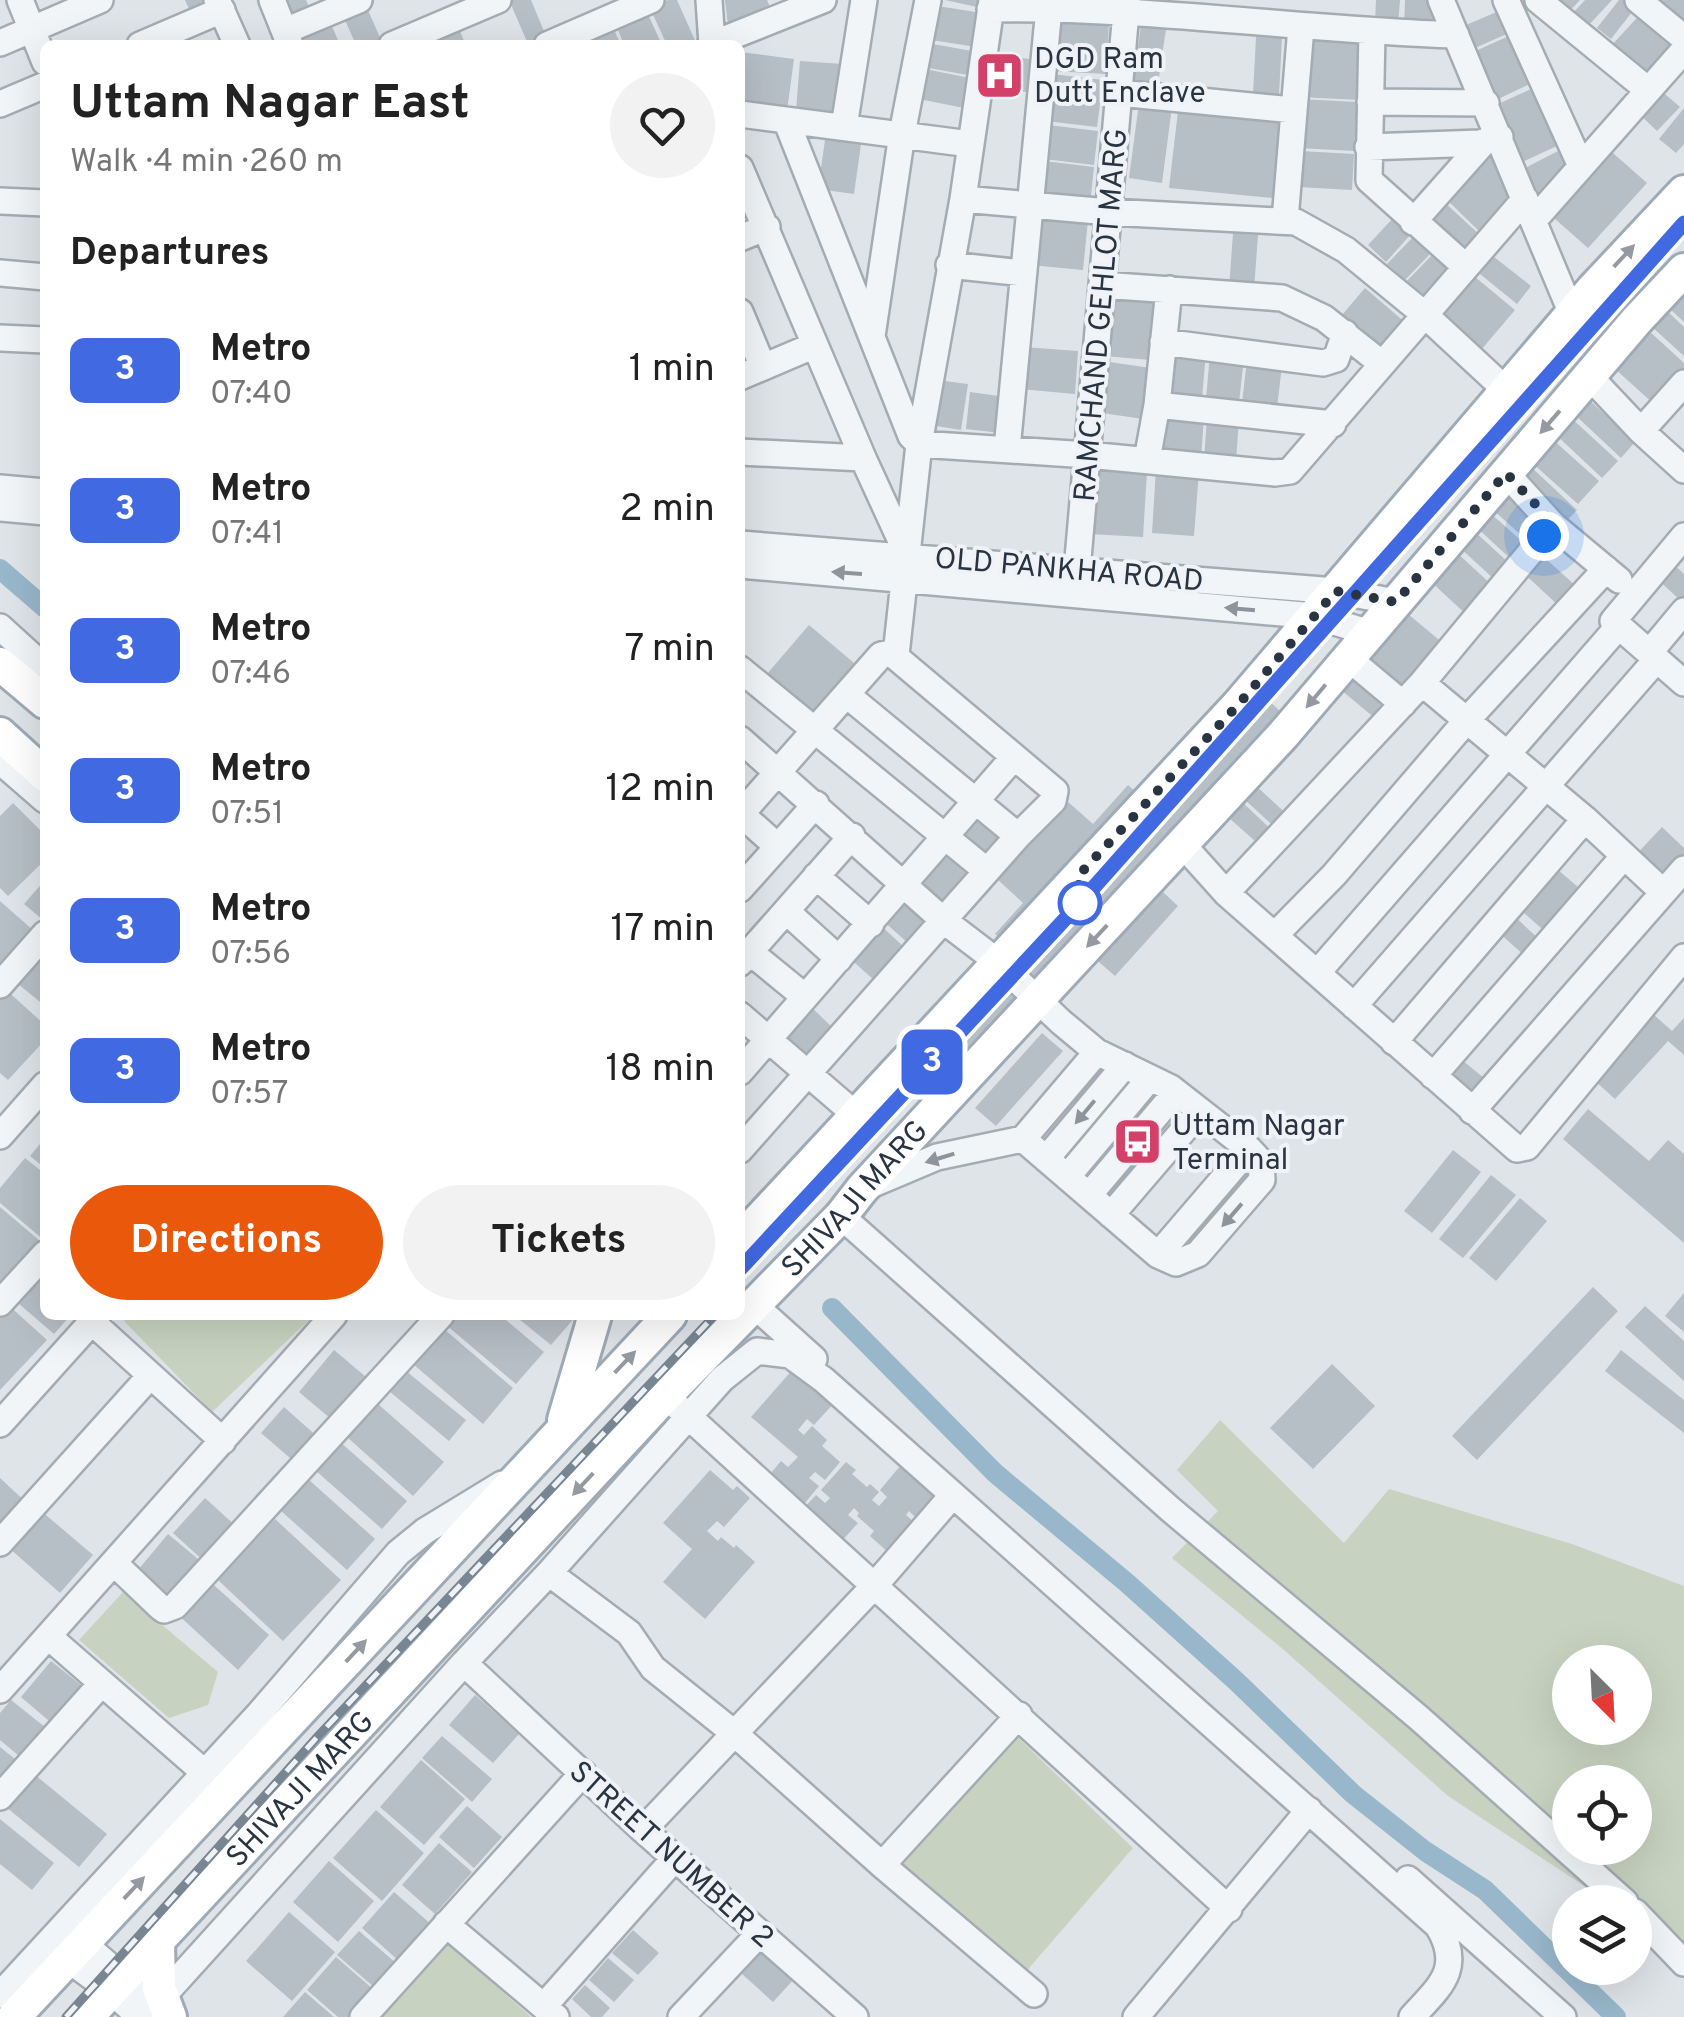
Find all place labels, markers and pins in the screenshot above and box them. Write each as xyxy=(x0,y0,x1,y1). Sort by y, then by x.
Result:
place label: DGD Ram Dutt Enclave xyxy=(1034,42,1206,113)
hospital icon: DGD Ram Dutt Enclave xyxy=(973,49,1025,101)
unlabelled marker xyxy=(1059,882,1101,924)
place label: Uttam Nagar Terminal xyxy=(1172,1109,1345,1180)
bus stop icon: Uttam Nagar Terminal xyxy=(1111,1116,1163,1168)

